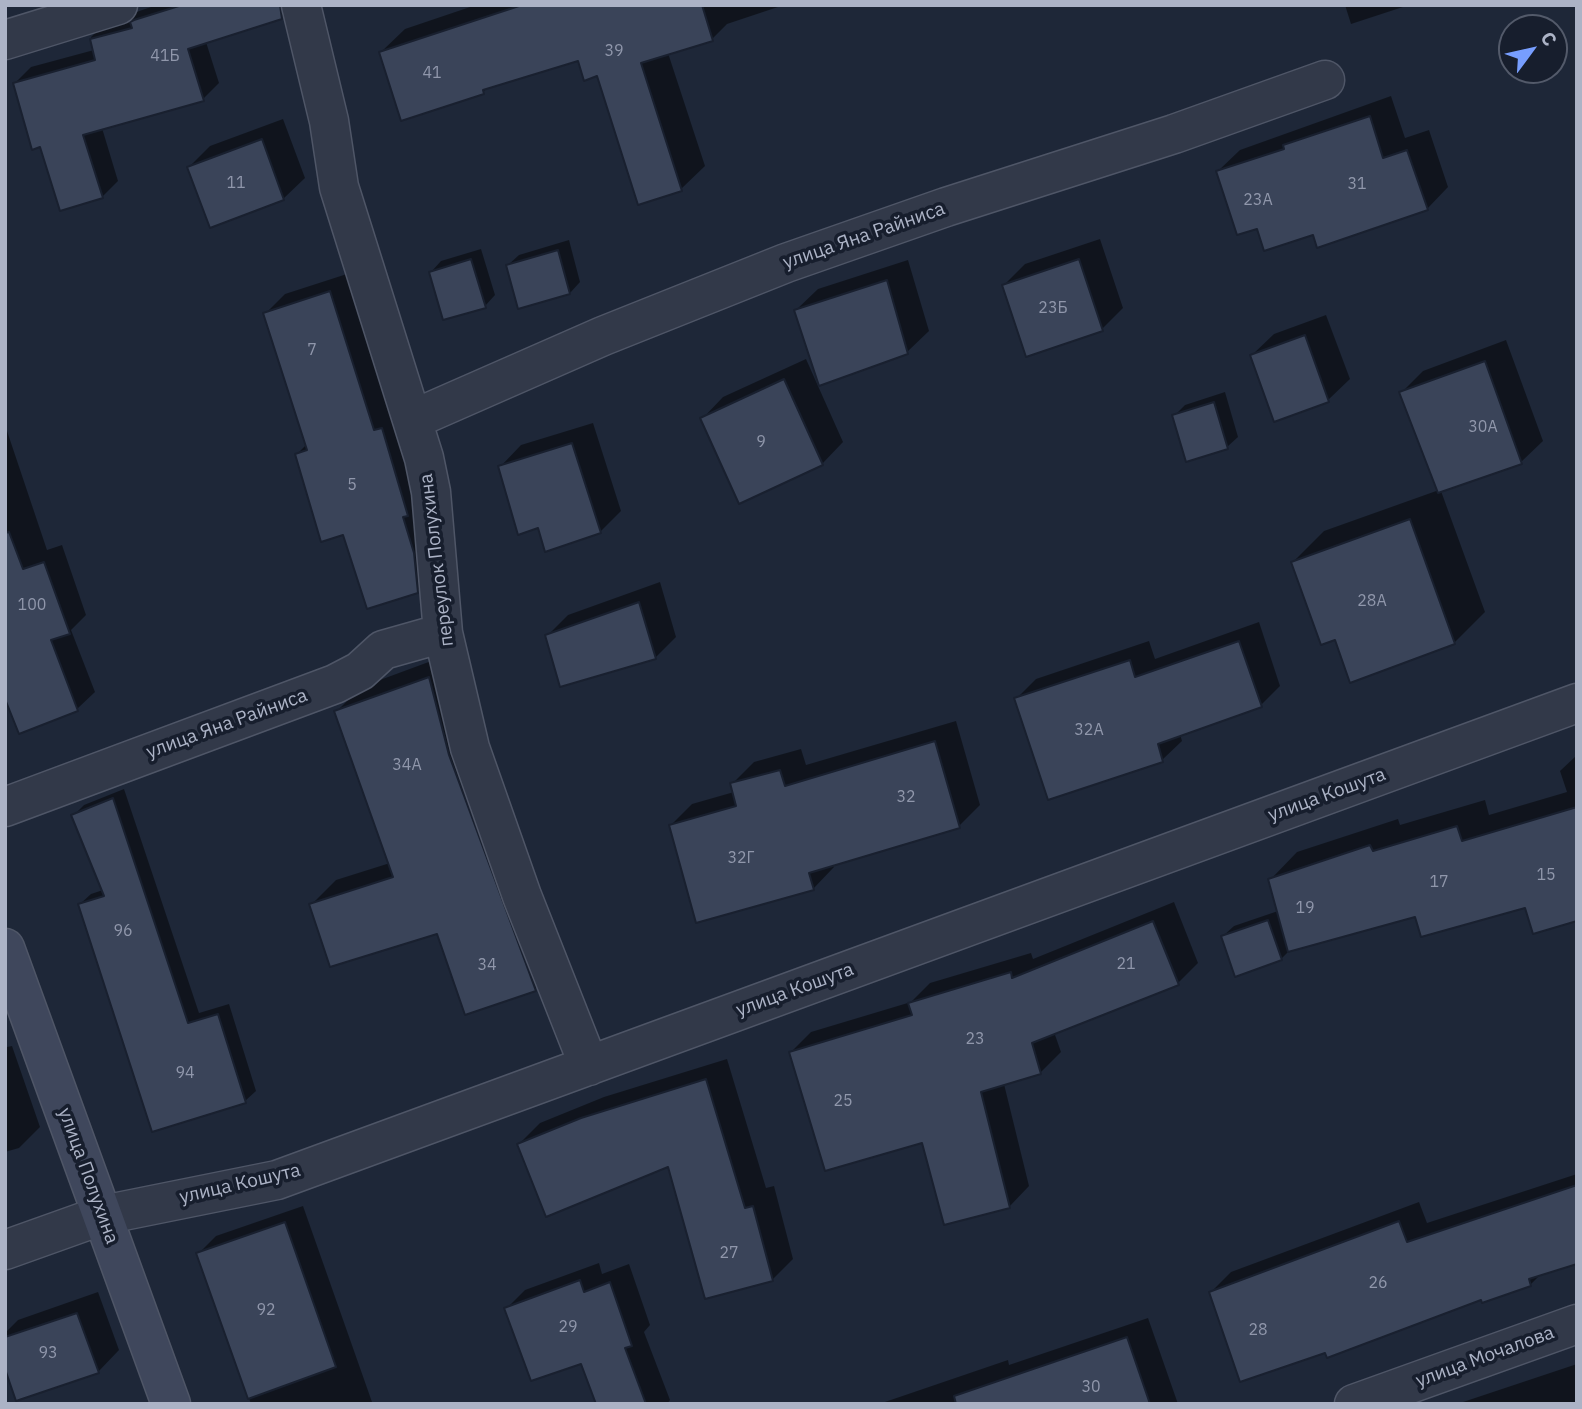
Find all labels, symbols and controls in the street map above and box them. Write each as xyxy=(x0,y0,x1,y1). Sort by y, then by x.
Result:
north arrow xyxy=(1498,14,1568,84)
text: С xyxy=(1536,27,1562,50)
house number: 39 xyxy=(604,41,624,61)
house number: 41Б xyxy=(150,46,180,66)
house number: 41 xyxy=(422,63,442,83)
house number: 11 xyxy=(226,173,246,193)
house number: 31 xyxy=(1347,174,1367,194)
house number: 23А xyxy=(1243,190,1273,210)
street label: улица Яна Райниса xyxy=(780,198,948,274)
house number: 23Б xyxy=(1038,298,1068,318)
house number: 7 xyxy=(307,340,317,360)
house number: 30А xyxy=(1468,417,1498,437)
house number: 9 xyxy=(756,432,766,452)
street label: переулок Полухина xyxy=(415,472,459,648)
house number: 5 xyxy=(347,475,357,495)
house number: 28А xyxy=(1357,591,1387,611)
house number: 100 xyxy=(18,595,46,615)
street label: улица Яна Райниса xyxy=(143,684,311,764)
house number: 32А xyxy=(1074,720,1104,740)
house number: 34А xyxy=(392,755,422,775)
street label: улица Кошута xyxy=(1265,763,1389,827)
house number: 32 xyxy=(896,787,916,807)
house number: 32Г xyxy=(727,848,755,868)
house number: 15 xyxy=(1536,865,1556,885)
house number: 17 xyxy=(1429,872,1449,892)
house number: 19 xyxy=(1295,898,1315,918)
house number: 96 xyxy=(113,921,133,941)
house number: 21 xyxy=(1116,954,1136,974)
house number: 34 xyxy=(477,955,497,975)
street label: улица Кошута xyxy=(733,958,857,1022)
house number: 23 xyxy=(965,1029,985,1049)
house number: 94 xyxy=(175,1063,195,1083)
house number: 25 xyxy=(833,1091,853,1111)
street label: улица Полухина xyxy=(53,1105,123,1247)
street label: улица Кошута xyxy=(177,1159,303,1209)
house number: 27 xyxy=(719,1243,739,1263)
house number: 26 xyxy=(1368,1273,1388,1293)
house number: 92 xyxy=(256,1300,276,1320)
house number: 29 xyxy=(558,1317,578,1337)
house number: 28 xyxy=(1248,1320,1268,1340)
street label: улица Мочалова xyxy=(1413,1321,1557,1393)
house number: 93 xyxy=(38,1343,58,1363)
house number: 30 xyxy=(1081,1377,1101,1397)

